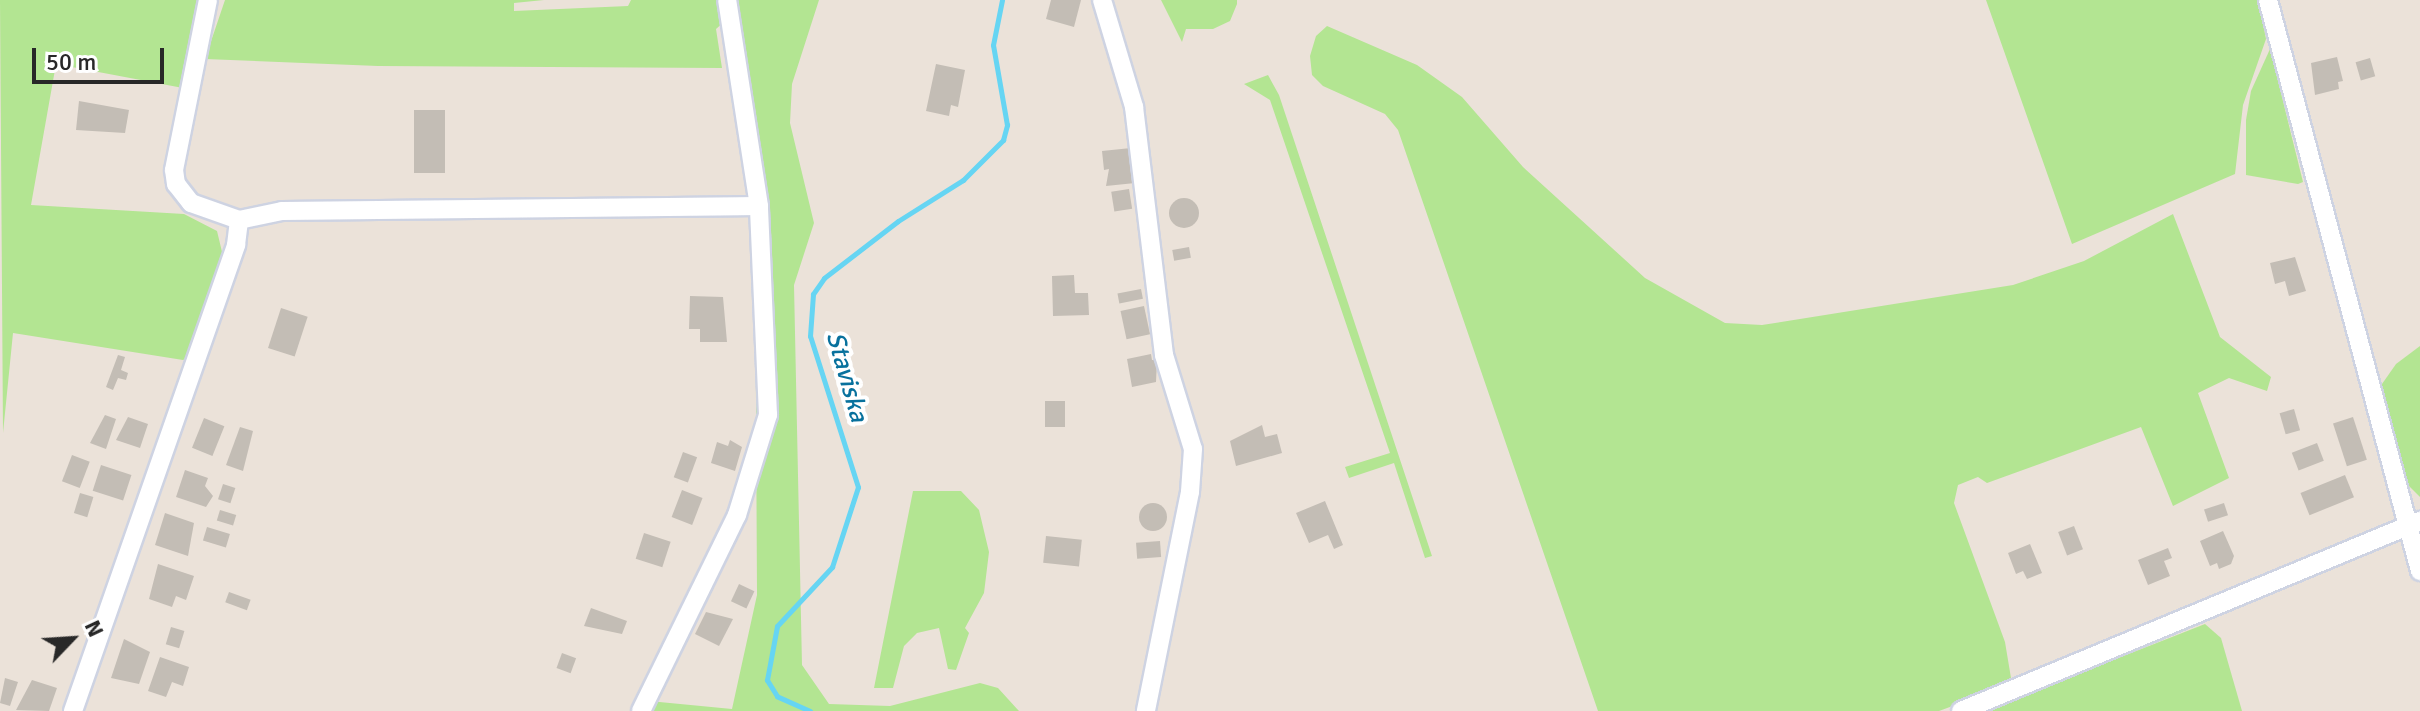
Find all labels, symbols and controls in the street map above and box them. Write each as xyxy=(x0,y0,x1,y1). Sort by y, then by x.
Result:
scale bar xyxy=(36,32,168,82)
text: 50 m xyxy=(46,47,96,77)
water label: Staviska xyxy=(818,328,874,426)
north arrow xyxy=(32,599,112,679)
text: N xyxy=(79,616,110,641)

